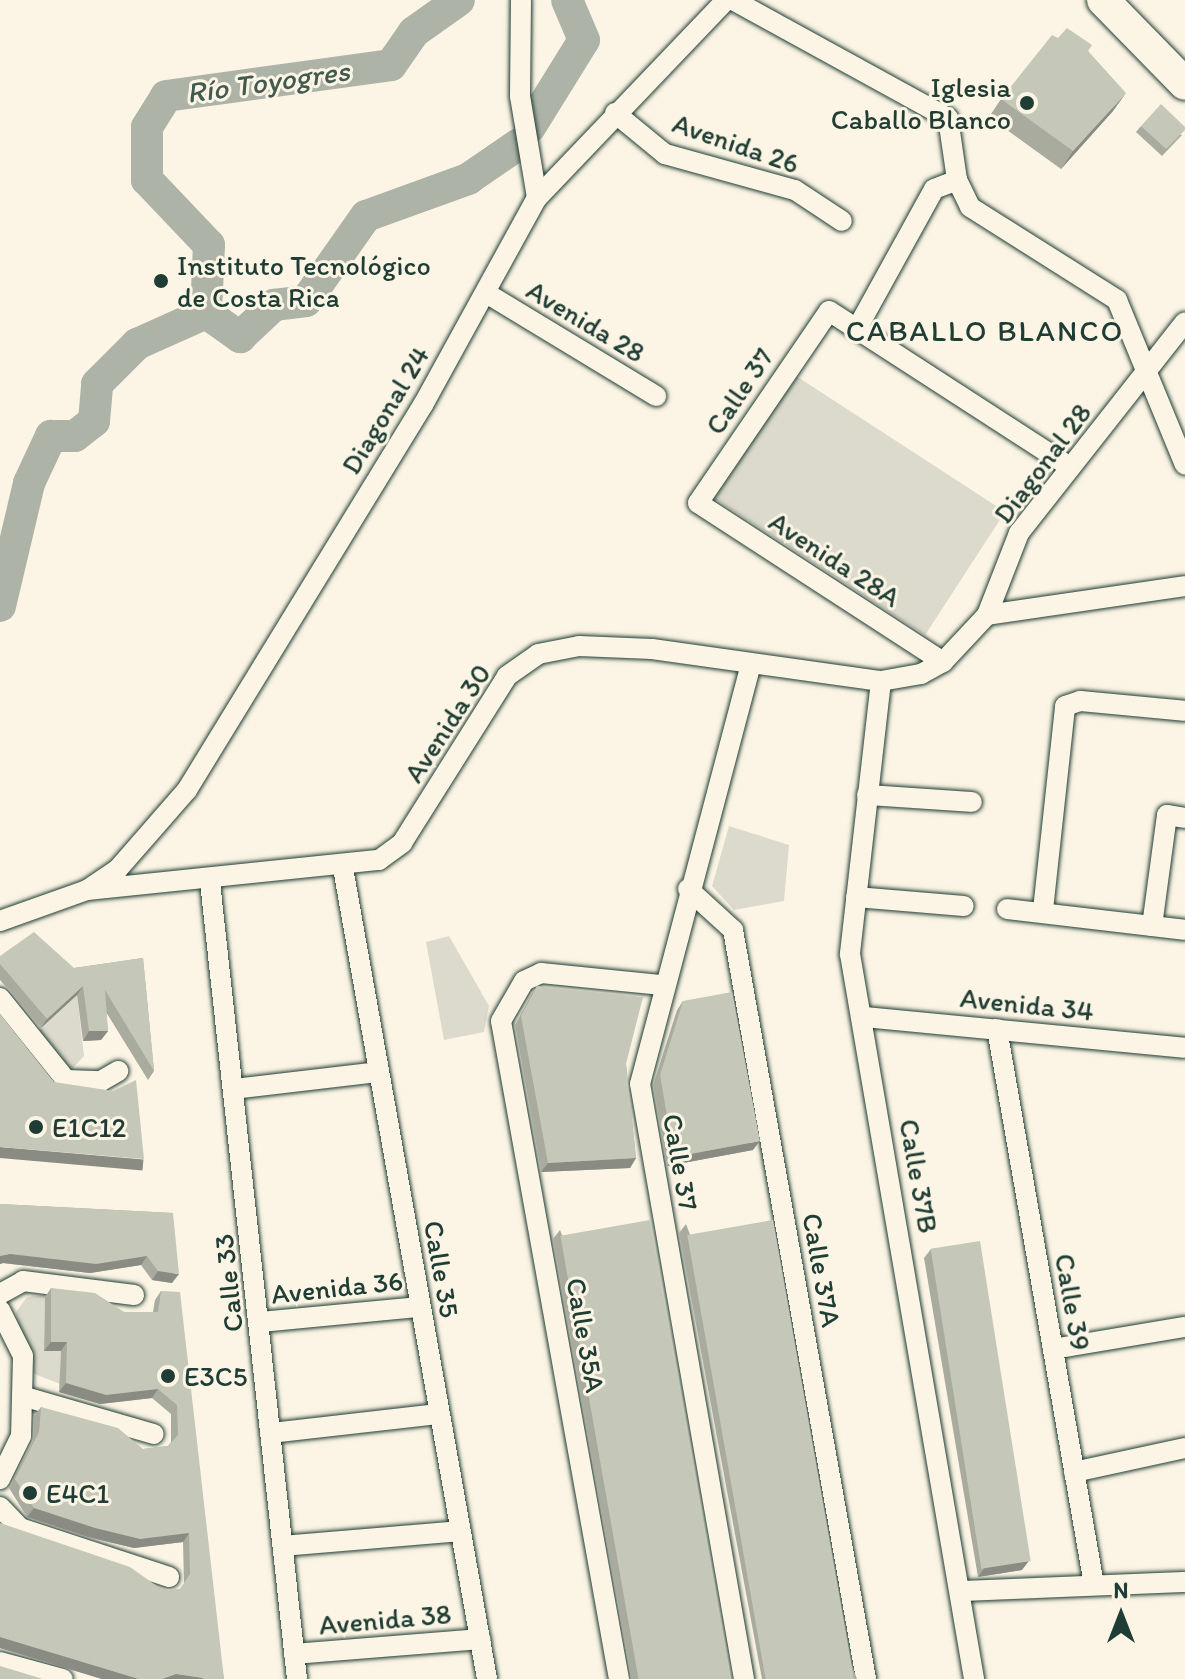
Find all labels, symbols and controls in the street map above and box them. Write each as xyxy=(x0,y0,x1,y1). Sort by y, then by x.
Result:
water label: Río Toyogres xyxy=(186,53,350,111)
place label: Iglesia Caballo Blanco xyxy=(831,70,1011,136)
marker: Iglesia Caballo Blanco xyxy=(1018,94,1036,112)
street label: Avenida 26 xyxy=(668,106,804,180)
place label: Instituto Tecnológico de Costa Rica xyxy=(177,248,430,314)
marker: Instituto Tecnológico de Costa Rica xyxy=(152,272,170,290)
street label: Avenida 28 xyxy=(521,273,651,369)
district label: CABALLO BLANCO xyxy=(846,313,1124,349)
street label: Diagonal 24 xyxy=(334,340,436,480)
street label: Calle 37 xyxy=(698,341,780,441)
street label: Diagonal 28 xyxy=(986,396,1098,530)
street label: Avenida 28A xyxy=(763,504,907,614)
street label: Avenida 30 xyxy=(396,657,498,789)
street label: Avenida 34 xyxy=(959,980,1095,1028)
place label: E1C12 xyxy=(52,1110,126,1144)
street label: Calle 37 xyxy=(656,1111,706,1213)
street label: Calle 37B xyxy=(892,1116,946,1236)
marker: E1C12 xyxy=(27,1118,45,1136)
street label: Calle 37A xyxy=(795,1210,849,1330)
street label: Calle 35 xyxy=(417,1218,467,1320)
street label: Calle 33 xyxy=(206,1232,250,1334)
street label: Calle 39 xyxy=(1048,1251,1098,1353)
street label: Avenida 36 xyxy=(270,1263,404,1311)
street label: Calle 35A xyxy=(559,1275,613,1395)
place label: E3C5 xyxy=(184,1359,247,1393)
marker: E3C5 xyxy=(159,1367,177,1385)
place label: E4C1 xyxy=(46,1476,109,1510)
marker: E4C1 xyxy=(21,1484,39,1502)
north arrow xyxy=(1081,1575,1161,1655)
text: N xyxy=(1114,1577,1128,1604)
street label: Avenida 38 xyxy=(317,1596,453,1642)

